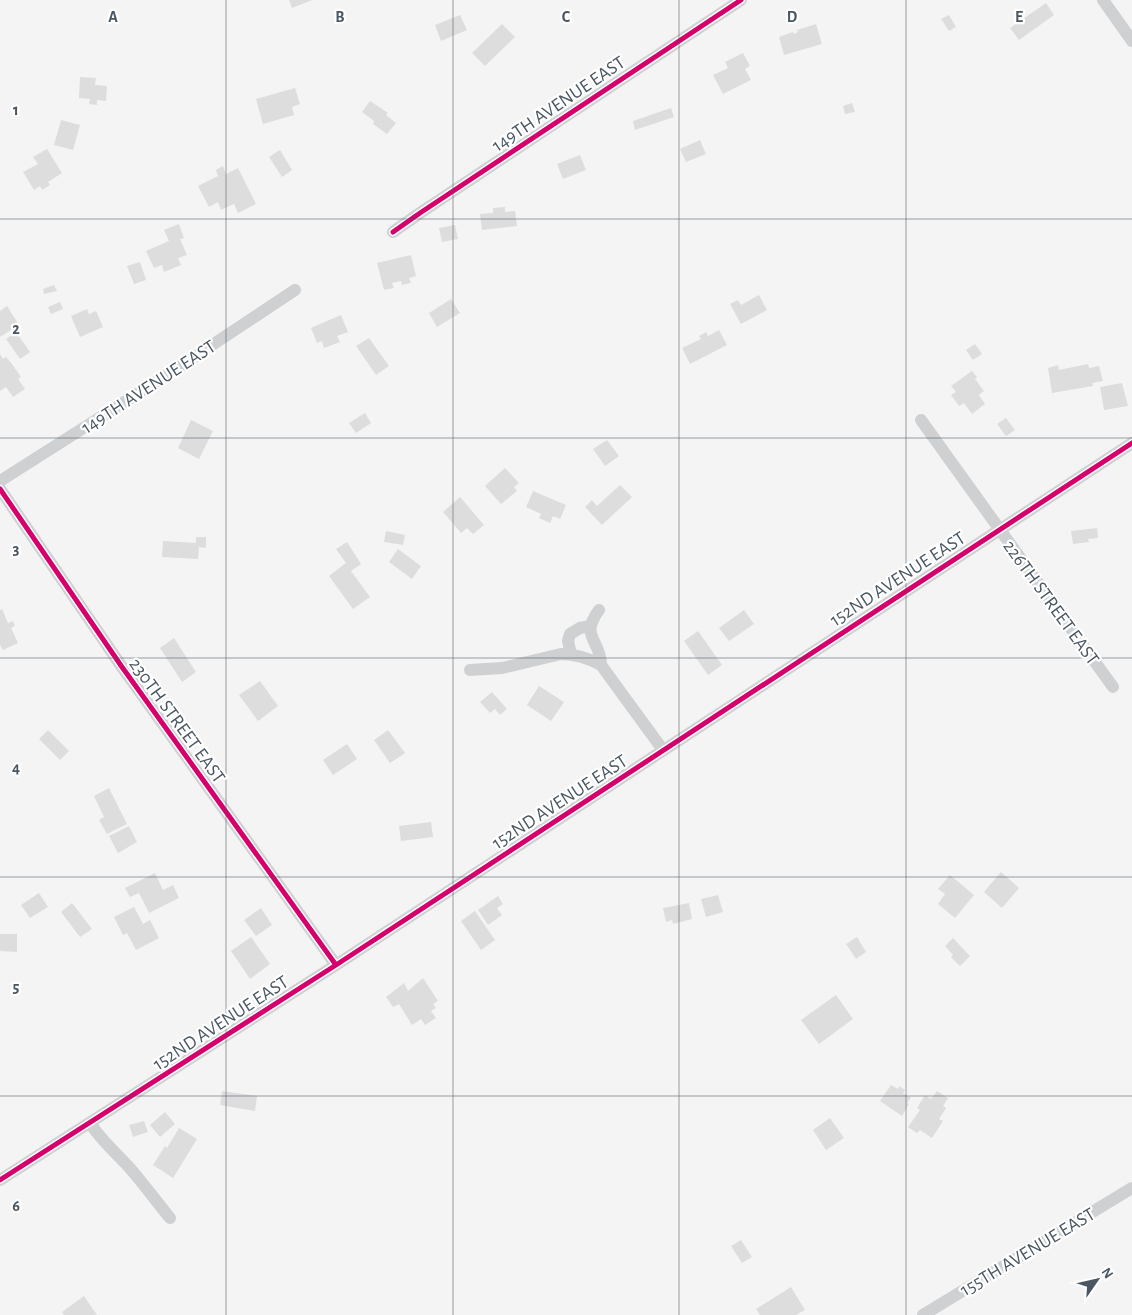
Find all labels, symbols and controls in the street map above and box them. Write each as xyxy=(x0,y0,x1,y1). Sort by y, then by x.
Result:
text: A xyxy=(108,9,118,25)
text: B xyxy=(335,9,345,25)
text: C xyxy=(562,9,571,25)
text: D xyxy=(787,9,798,25)
text: E xyxy=(1015,9,1023,25)
street label: 149TH AVENUE EAST xyxy=(489,53,629,156)
text: 1 xyxy=(13,102,19,118)
text: 2 xyxy=(12,321,20,337)
street label: 149TH AVENUE EAST xyxy=(78,337,219,438)
street label: 152ND AVENUE EAST xyxy=(827,528,969,630)
street label: 226TH STREET EAST xyxy=(999,537,1102,669)
text: 3 xyxy=(13,541,20,557)
street label: 230TH STREET EAST xyxy=(125,655,228,787)
street label: 152ND AVENUE EAST xyxy=(489,751,631,853)
text: 4 xyxy=(12,760,20,776)
street label: 152ND AVENUE EAST xyxy=(150,972,292,1074)
text: 5 xyxy=(13,979,20,995)
text: 6 xyxy=(12,1198,20,1214)
street label: 155TH AVENUE EAST xyxy=(957,1205,1098,1300)
north arrow xyxy=(1072,1255,1122,1305)
text: N xyxy=(1098,1265,1115,1281)

